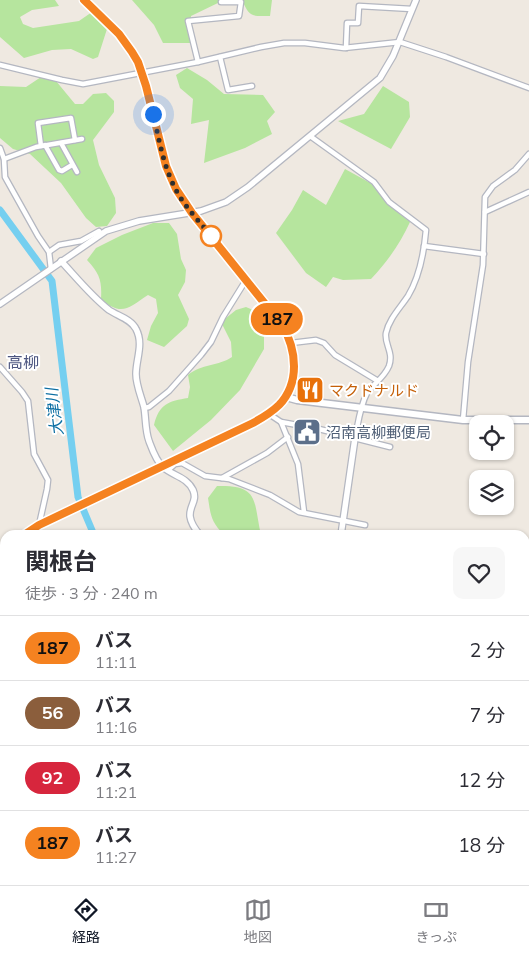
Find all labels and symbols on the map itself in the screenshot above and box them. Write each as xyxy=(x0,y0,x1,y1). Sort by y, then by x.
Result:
your location xyxy=(141,102,166,127)
unlabelled marker xyxy=(200,225,222,247)
line badge: 187 xyxy=(248,303,306,335)
district label: 高柳 xyxy=(7,352,39,372)
restaurant icon: マクドナルド xyxy=(295,375,325,405)
place label: マクドナルド xyxy=(329,381,419,400)
water label: 大津川 xyxy=(41,385,67,437)
public building icon: 沼南高柳郵便局 xyxy=(292,417,322,447)
place label: 沼南高柳郵便局 xyxy=(326,423,431,442)

